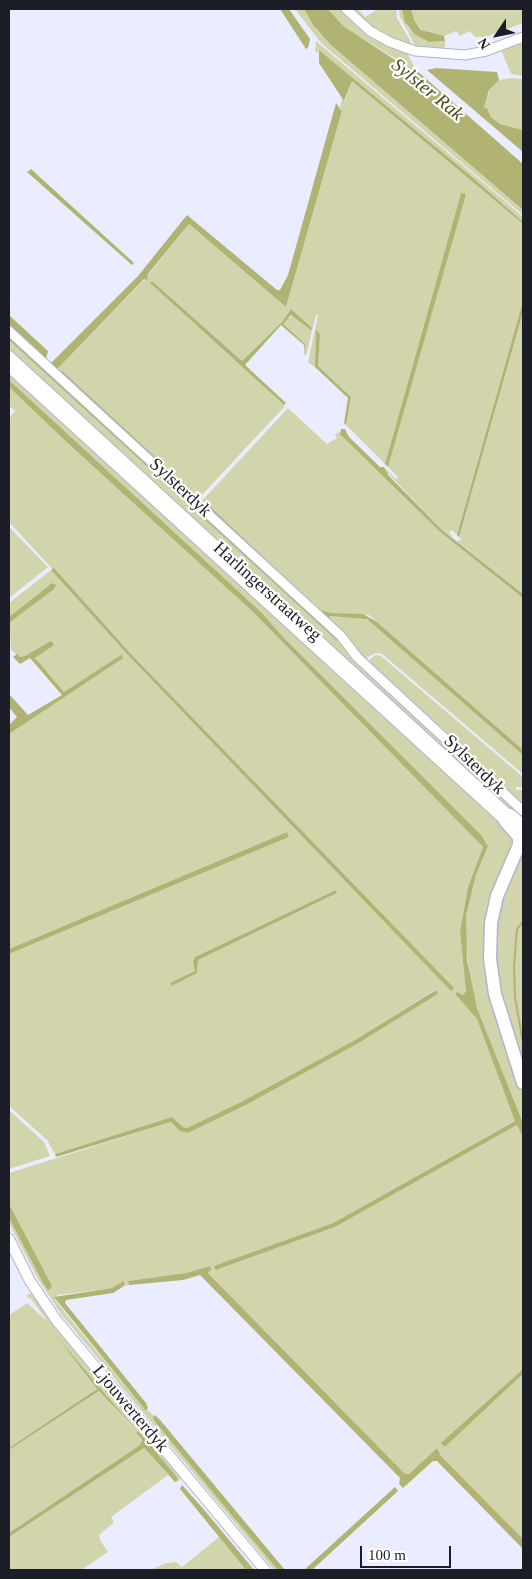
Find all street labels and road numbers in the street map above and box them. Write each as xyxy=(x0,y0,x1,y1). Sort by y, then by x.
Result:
street label: Sylsterdyk xyxy=(144,454,216,522)
street label: Harlingerstraatweg xyxy=(209,538,325,646)
street label: Sylsterdyk xyxy=(439,730,509,800)
street label: Ljouwerterdyk xyxy=(87,1361,173,1457)

